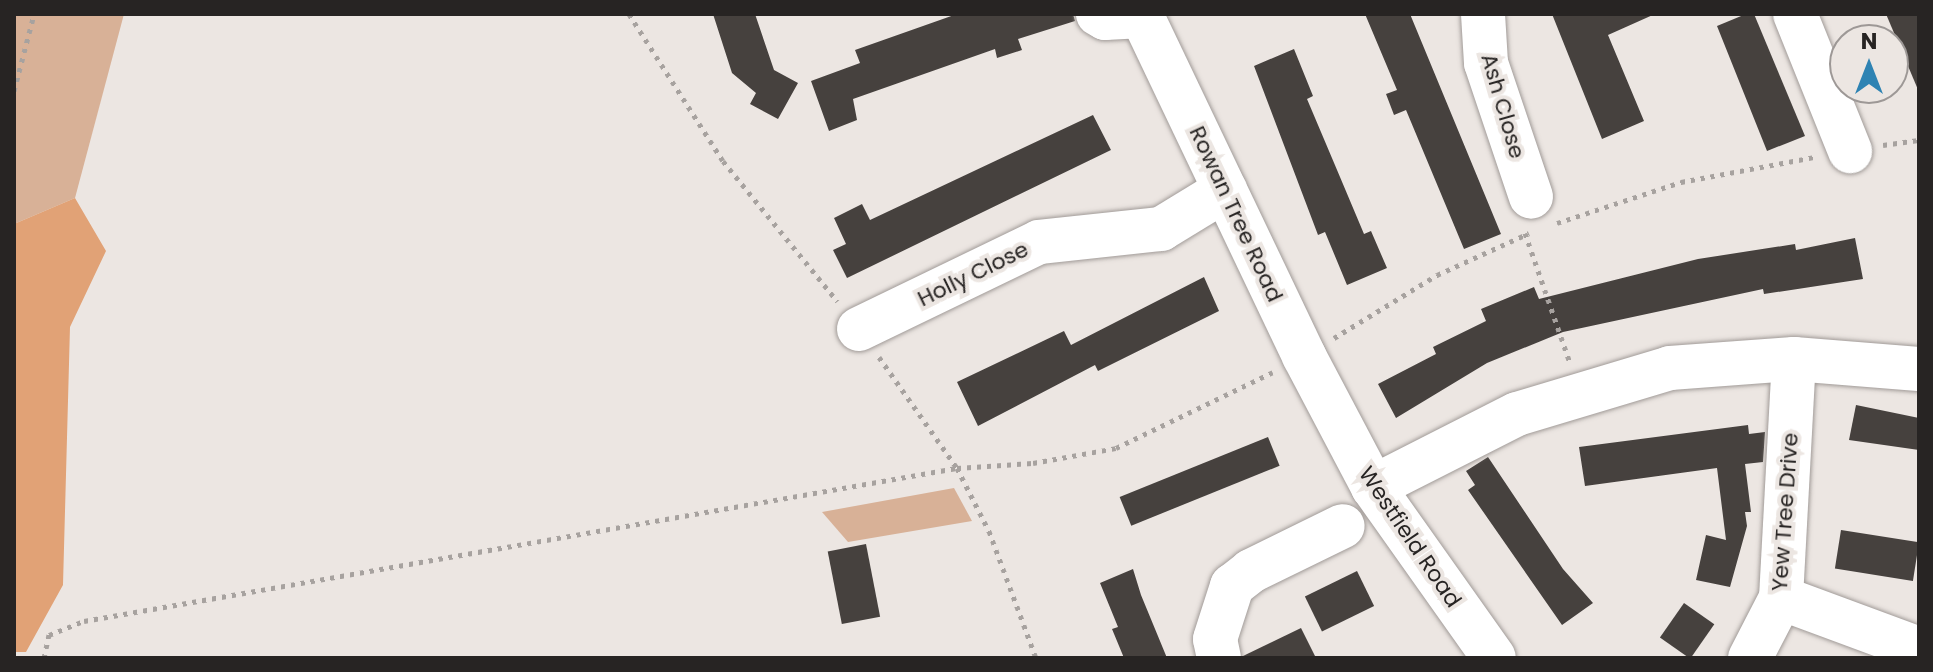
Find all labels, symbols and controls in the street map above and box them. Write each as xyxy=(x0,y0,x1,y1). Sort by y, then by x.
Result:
north arrow xyxy=(1829,24,1909,104)
text: N xyxy=(1861,26,1877,57)
street label: Ash Close xyxy=(1475,51,1531,161)
street label: Rowan Tree Road xyxy=(1184,122,1288,306)
street label: Holly Close xyxy=(913,236,1033,312)
street label: Yew Tree Drive xyxy=(1766,432,1804,592)
street label: Westfield Road xyxy=(1353,462,1467,612)

